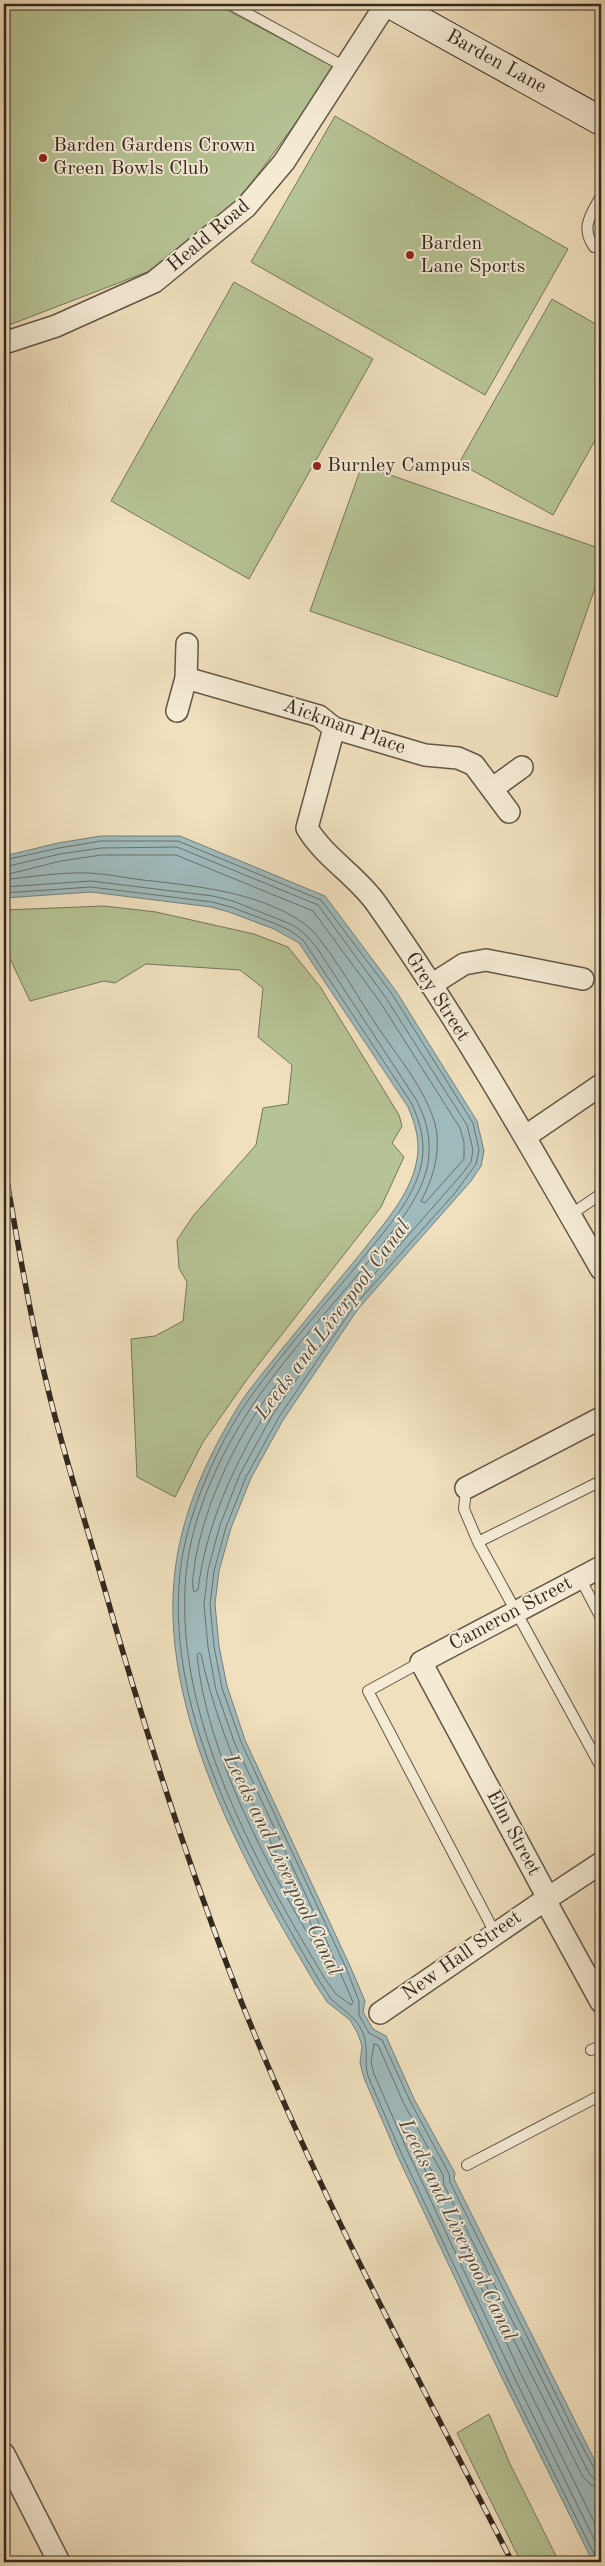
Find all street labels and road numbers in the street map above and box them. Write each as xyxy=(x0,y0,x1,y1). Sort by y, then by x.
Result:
street label: Barden Lane xyxy=(443,26,549,98)
street label: Heald Road xyxy=(164,196,254,276)
street label: Aickman Place xyxy=(280,696,408,758)
street label: Grey Street xyxy=(401,949,473,1045)
street label: Cameron Street xyxy=(446,1573,576,1655)
street label: Elm Street xyxy=(482,1787,544,1879)
street label: New Hall Street xyxy=(399,1907,525,2005)

